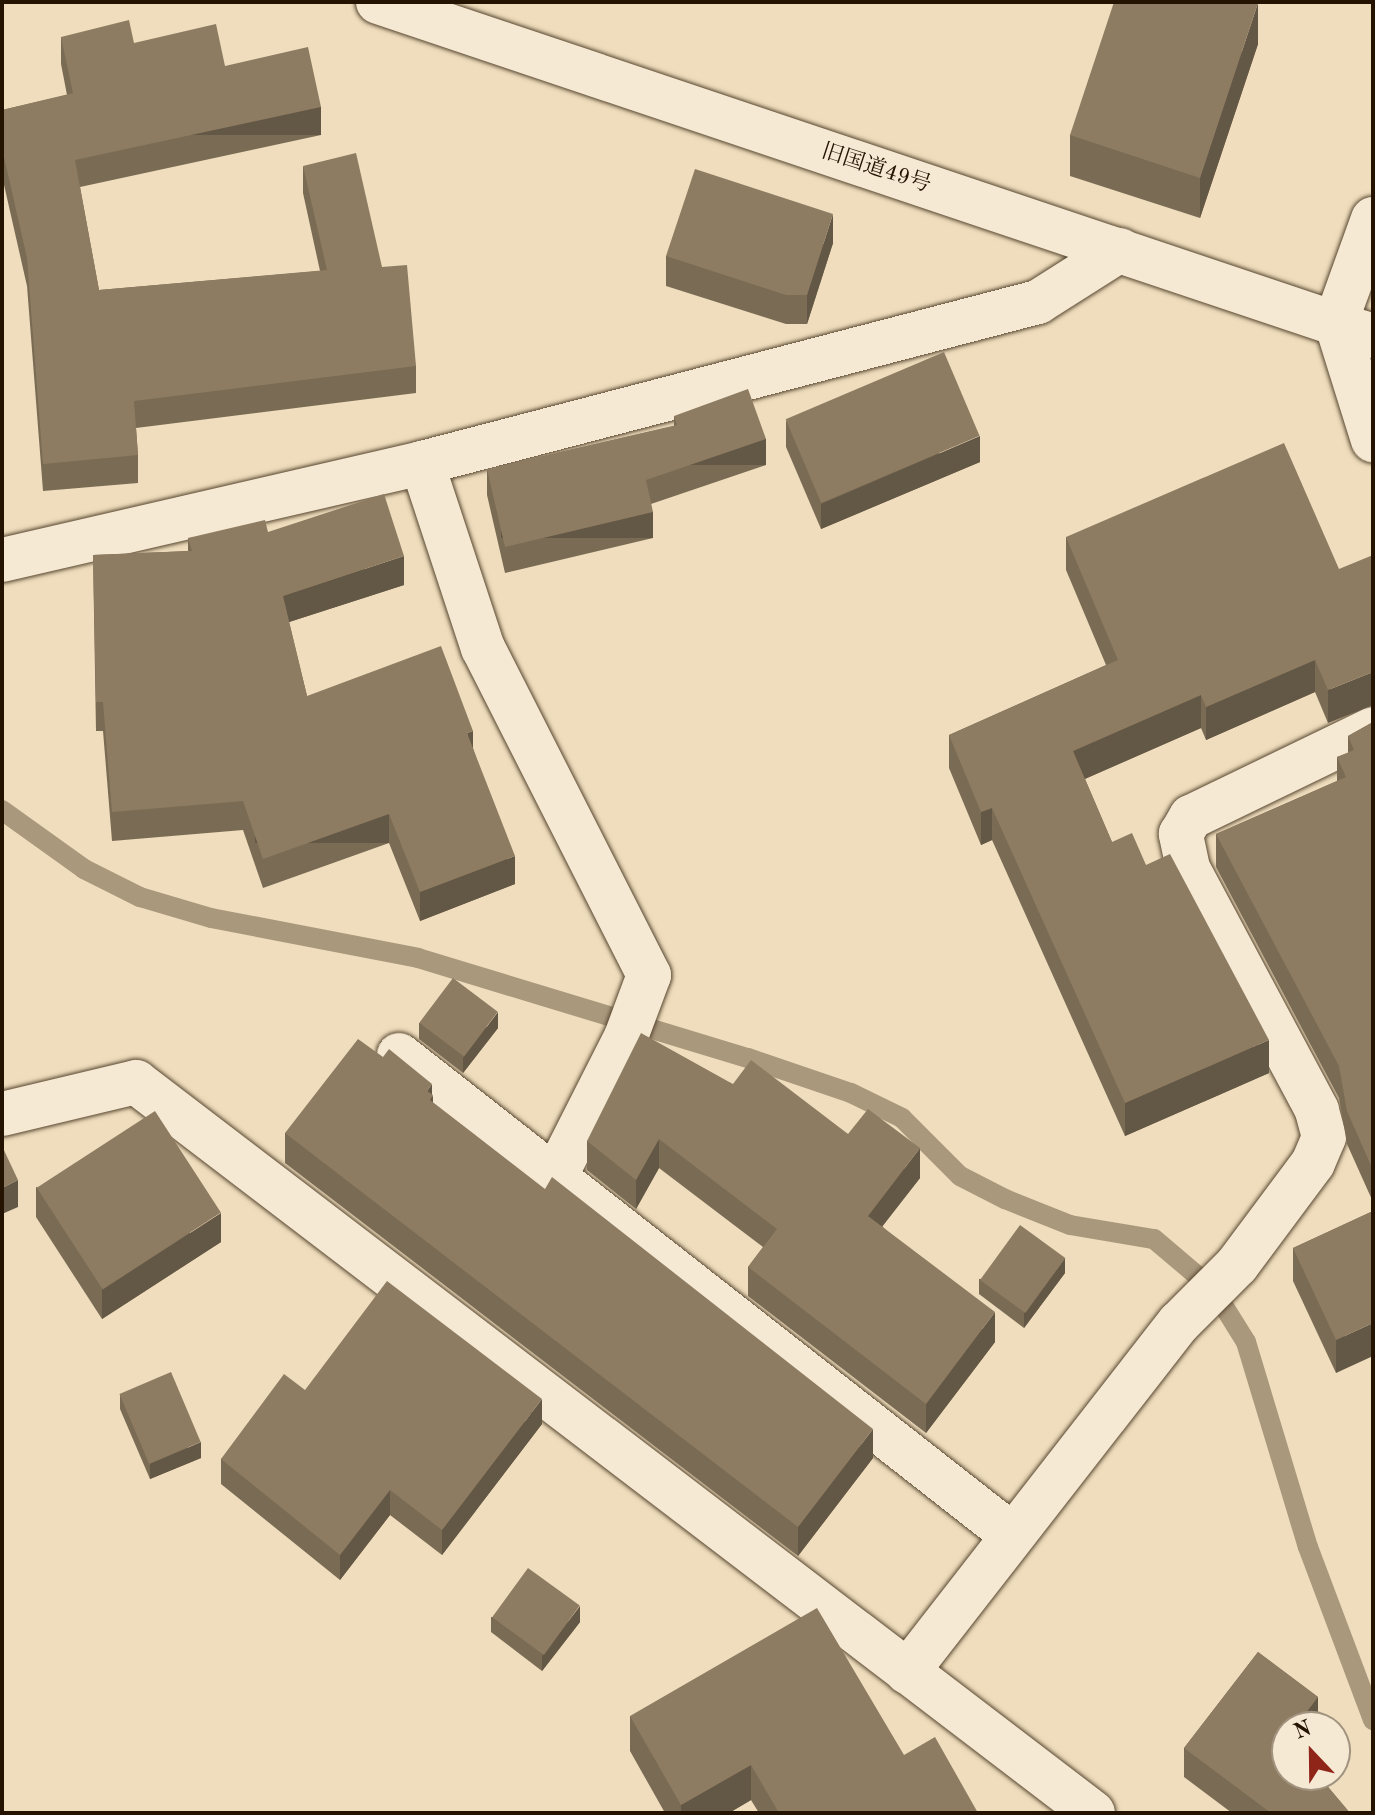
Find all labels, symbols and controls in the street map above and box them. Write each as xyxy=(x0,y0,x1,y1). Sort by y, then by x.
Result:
street label: 旧国道49号 xyxy=(818,139,934,199)
north arrow xyxy=(1271,1711,1351,1791)
text: N xyxy=(1291,1717,1315,1744)

